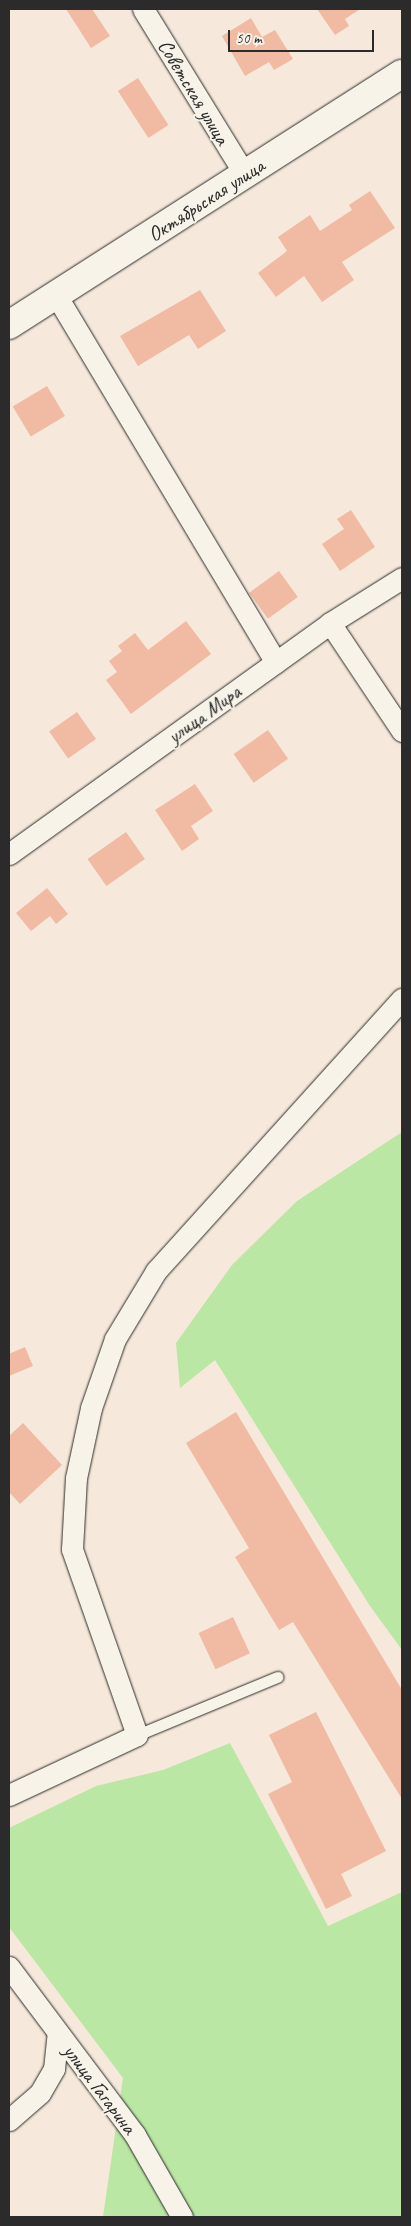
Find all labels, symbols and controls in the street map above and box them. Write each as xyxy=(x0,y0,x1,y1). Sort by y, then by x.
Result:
scale bar xyxy=(231,20,377,52)
text: 50 m xyxy=(236,29,262,48)
street label: Советская улица xyxy=(152,34,236,150)
street label: Октябрьская улица xyxy=(143,153,269,247)
street label: улица Мира xyxy=(162,679,246,749)
street label: улица Гагарина xyxy=(58,2039,142,2139)

